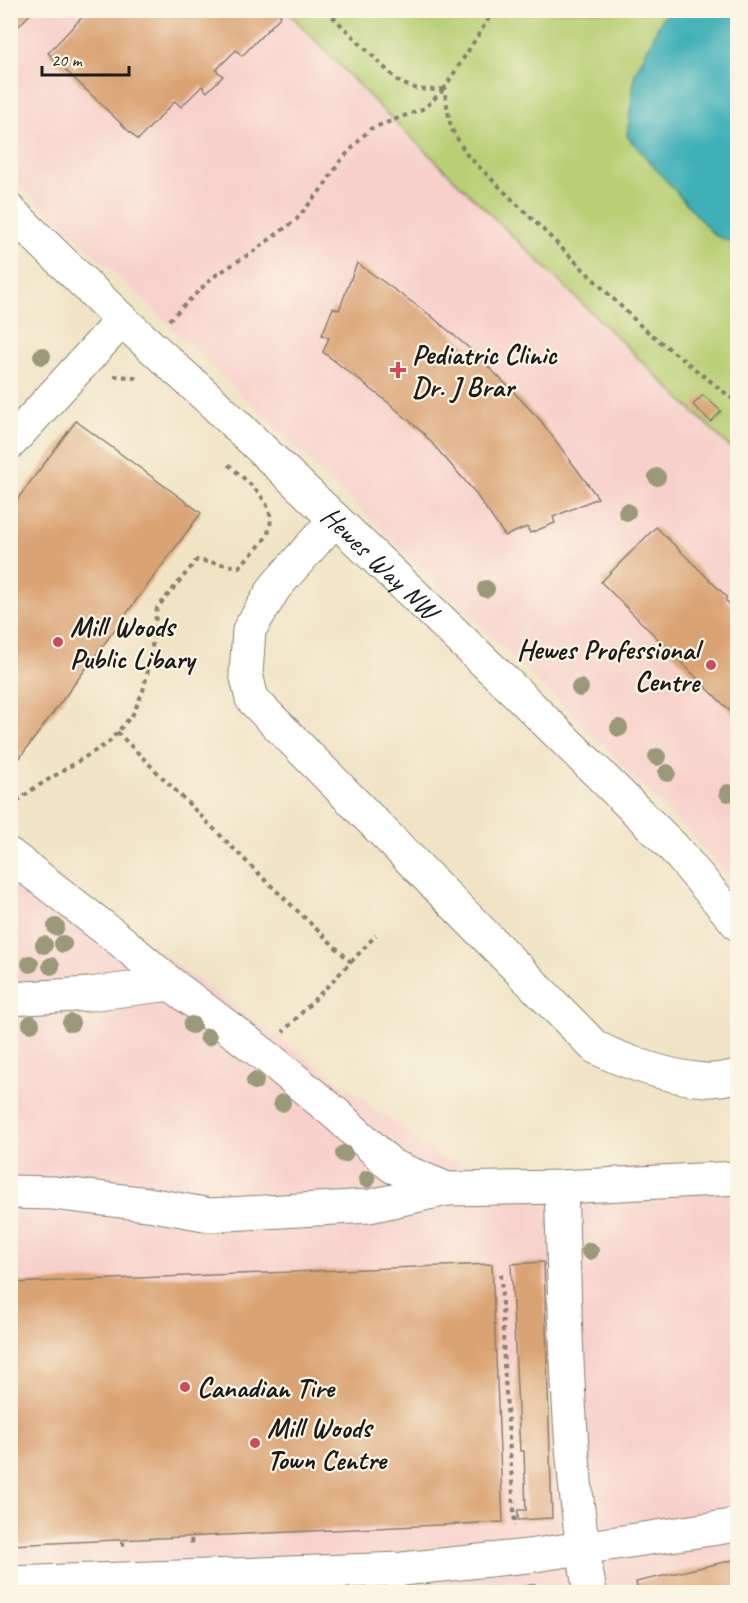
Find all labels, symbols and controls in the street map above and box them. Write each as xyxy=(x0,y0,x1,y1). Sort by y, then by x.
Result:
scale bar xyxy=(42,39,129,77)
text: 20 m xyxy=(51,49,84,71)
place label: Pediatric Clinic Dr. J Brar xyxy=(412,337,558,404)
marker: Pediatric Clinic Dr. J Brar xyxy=(389,361,407,379)
street label: Hewes Way NW xyxy=(314,498,449,630)
place label: Mill Woods Public Libary xyxy=(70,609,198,676)
place label: Hewes Professional Centre xyxy=(517,632,704,699)
marker: Mill Woods Public Libary xyxy=(51,635,65,649)
marker: Hewes Professional Centre xyxy=(704,658,718,672)
place label: Canadian Tire xyxy=(197,1370,336,1405)
marker: Canadian Tire xyxy=(178,1380,192,1394)
place label: Mill Woods Town Centre xyxy=(267,1410,389,1477)
marker: Mill Woods Town Centre xyxy=(248,1436,262,1450)

